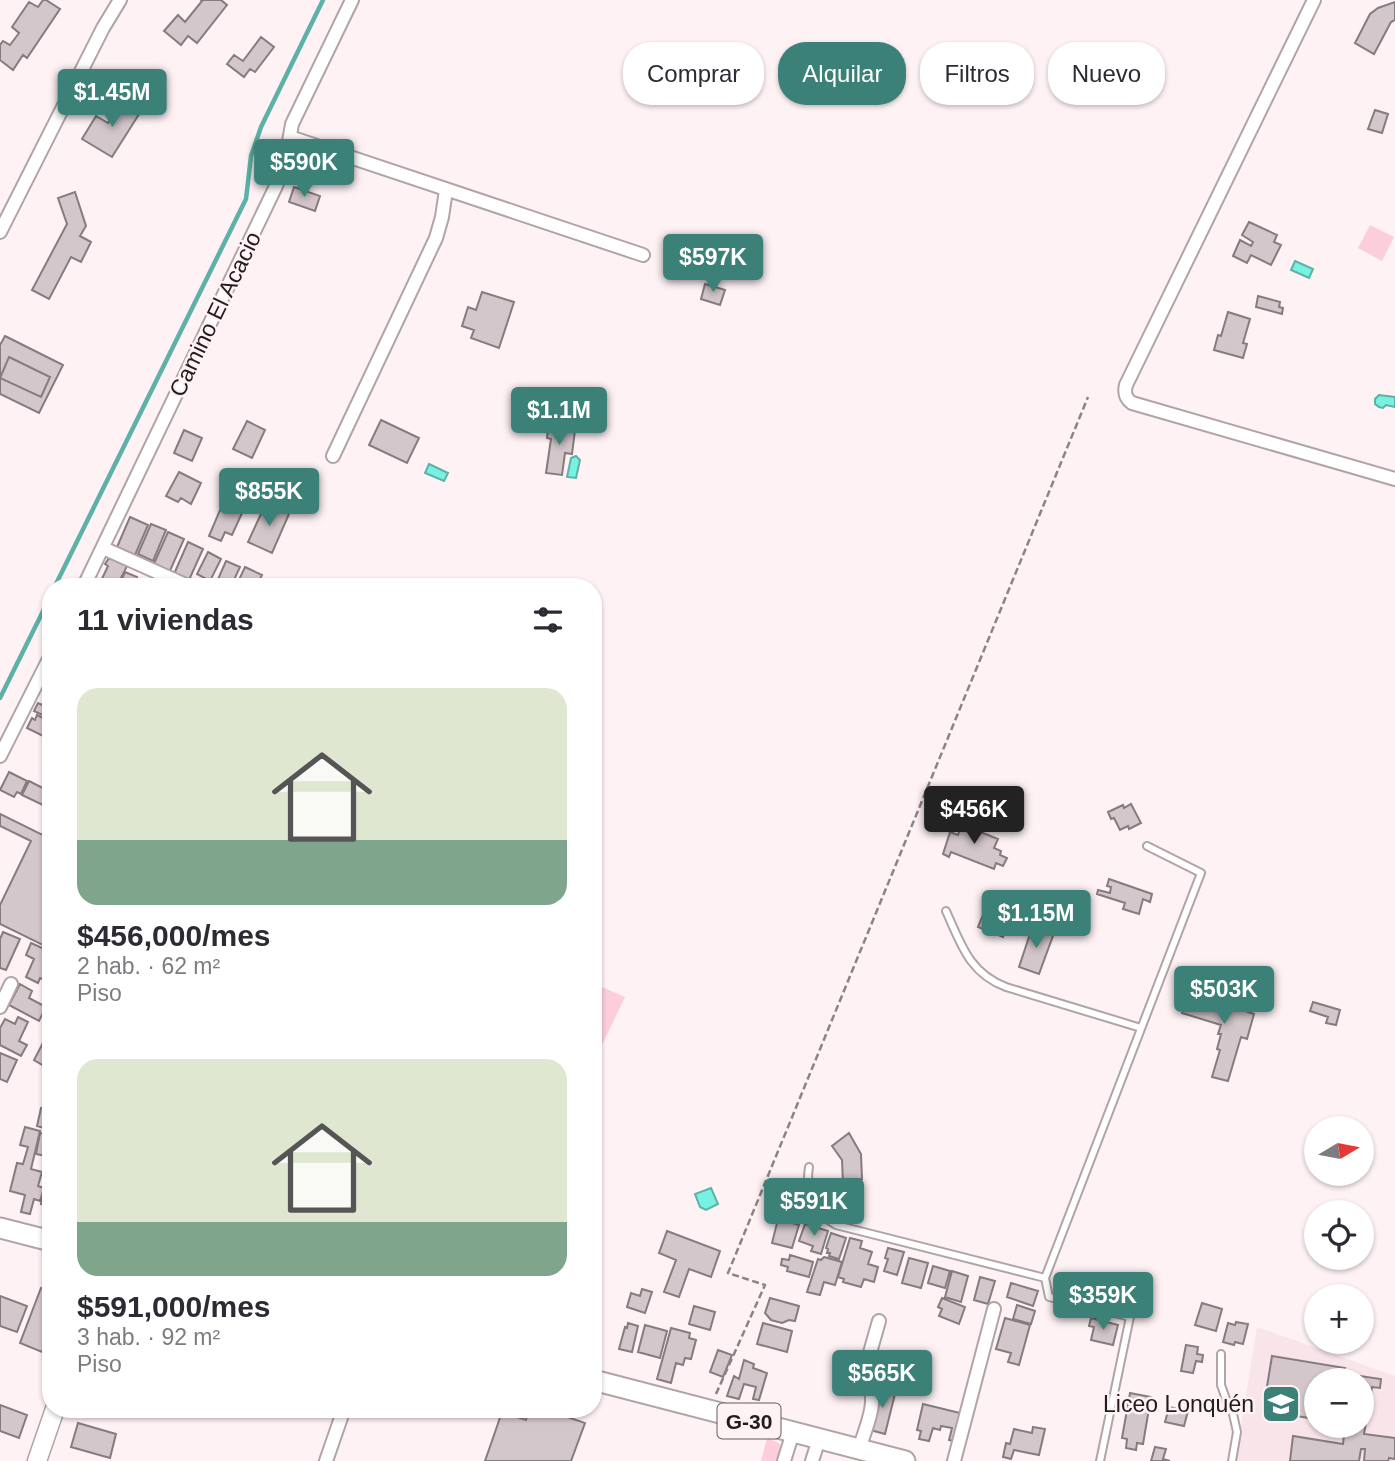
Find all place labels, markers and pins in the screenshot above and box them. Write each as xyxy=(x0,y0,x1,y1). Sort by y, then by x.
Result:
pin: $1.45M xyxy=(55,69,169,129)
pin: $590K xyxy=(255,140,353,199)
pin: $597K xyxy=(664,234,762,294)
pin: $1.1M xyxy=(510,388,608,447)
pin: $855K xyxy=(220,468,318,528)
pin: $456K xyxy=(925,786,1023,846)
pin: $1.15M xyxy=(979,890,1093,950)
pin: $503K xyxy=(1175,967,1273,1026)
pin: $591K xyxy=(765,1178,863,1238)
pin: $359K xyxy=(1054,1272,1152,1332)
pin: $565K xyxy=(833,1350,931,1410)
school or university icon: Liceo Lonquén xyxy=(1260,1383,1302,1425)
place label: Liceo Lonquén xyxy=(1103,1391,1254,1417)

